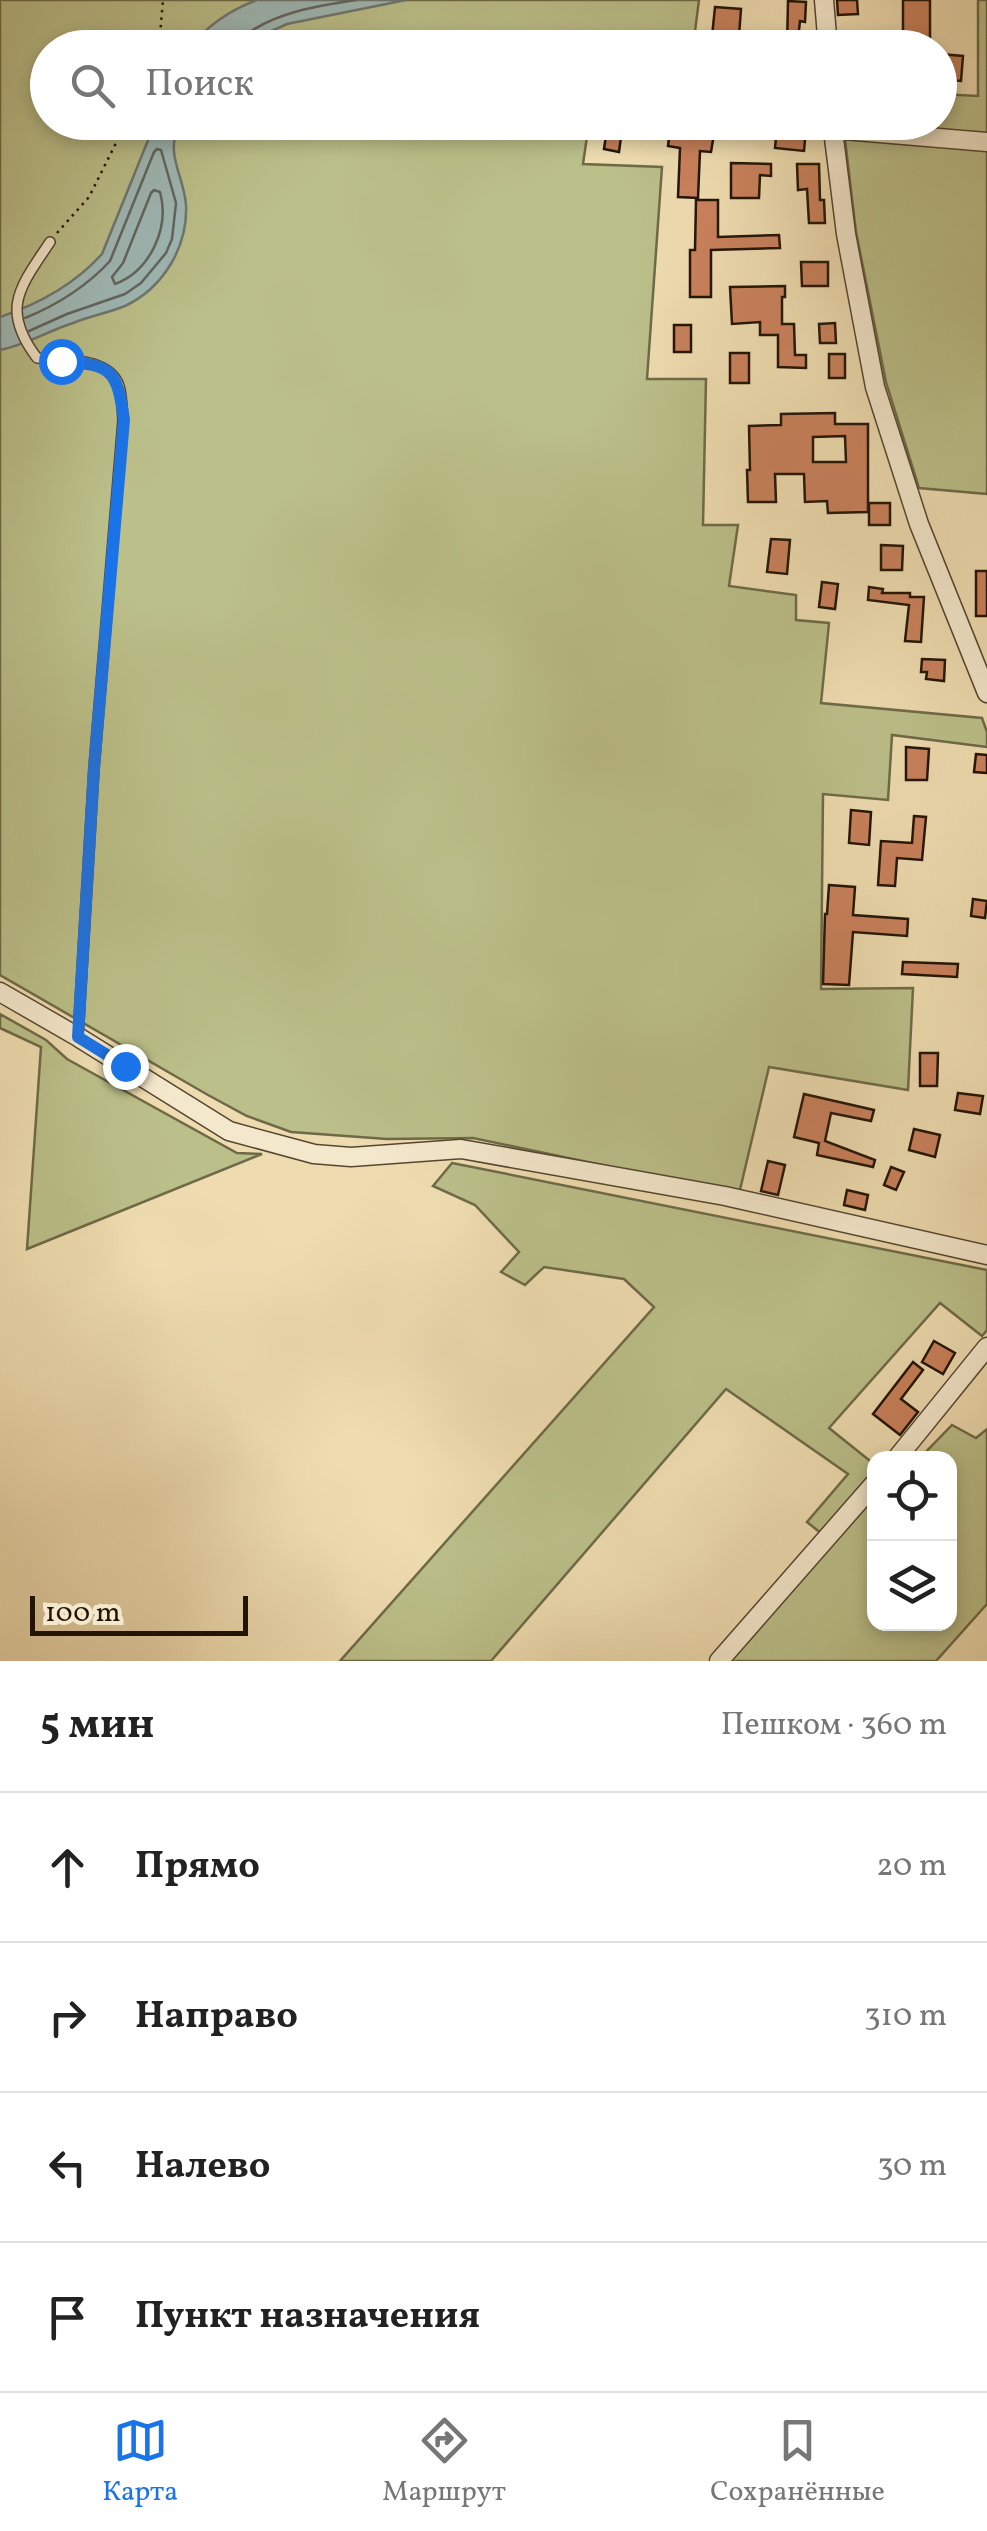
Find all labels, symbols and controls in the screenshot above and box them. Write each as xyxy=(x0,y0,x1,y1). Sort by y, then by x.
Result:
search box xyxy=(30,30,957,140)
icon: search xyxy=(65,58,120,113)
text: Поиск xyxy=(145,59,254,112)
route start xyxy=(39,339,85,385)
route end xyxy=(103,1044,149,1090)
map controls xyxy=(867,1451,957,1631)
button: locate xyxy=(867,1451,957,1541)
button: layers xyxy=(867,1541,957,1631)
scale bar xyxy=(30,1591,248,1636)
text: 100 m xyxy=(45,1594,120,1633)
text: 5 мин xyxy=(40,1697,154,1756)
text: Пешком · 360 m xyxy=(721,1704,947,1748)
icon: ahead xyxy=(40,1840,95,1895)
text: Прямо xyxy=(135,1841,260,1894)
text: 20 m xyxy=(876,1845,947,1889)
icon: right xyxy=(40,1990,95,2045)
text: Направо xyxy=(135,1991,298,2044)
text: 310 m xyxy=(864,1995,947,2039)
icon: left xyxy=(40,2140,95,2195)
text: Налево xyxy=(135,2141,271,2194)
text: 30 m xyxy=(877,2145,947,2189)
icon: arrive xyxy=(40,2290,95,2345)
text: Пункт назначения xyxy=(135,2291,480,2344)
tab: Карта xyxy=(102,2413,178,2512)
tab: Маршрут xyxy=(382,2413,506,2512)
tab: Сохранённые xyxy=(710,2413,885,2512)

